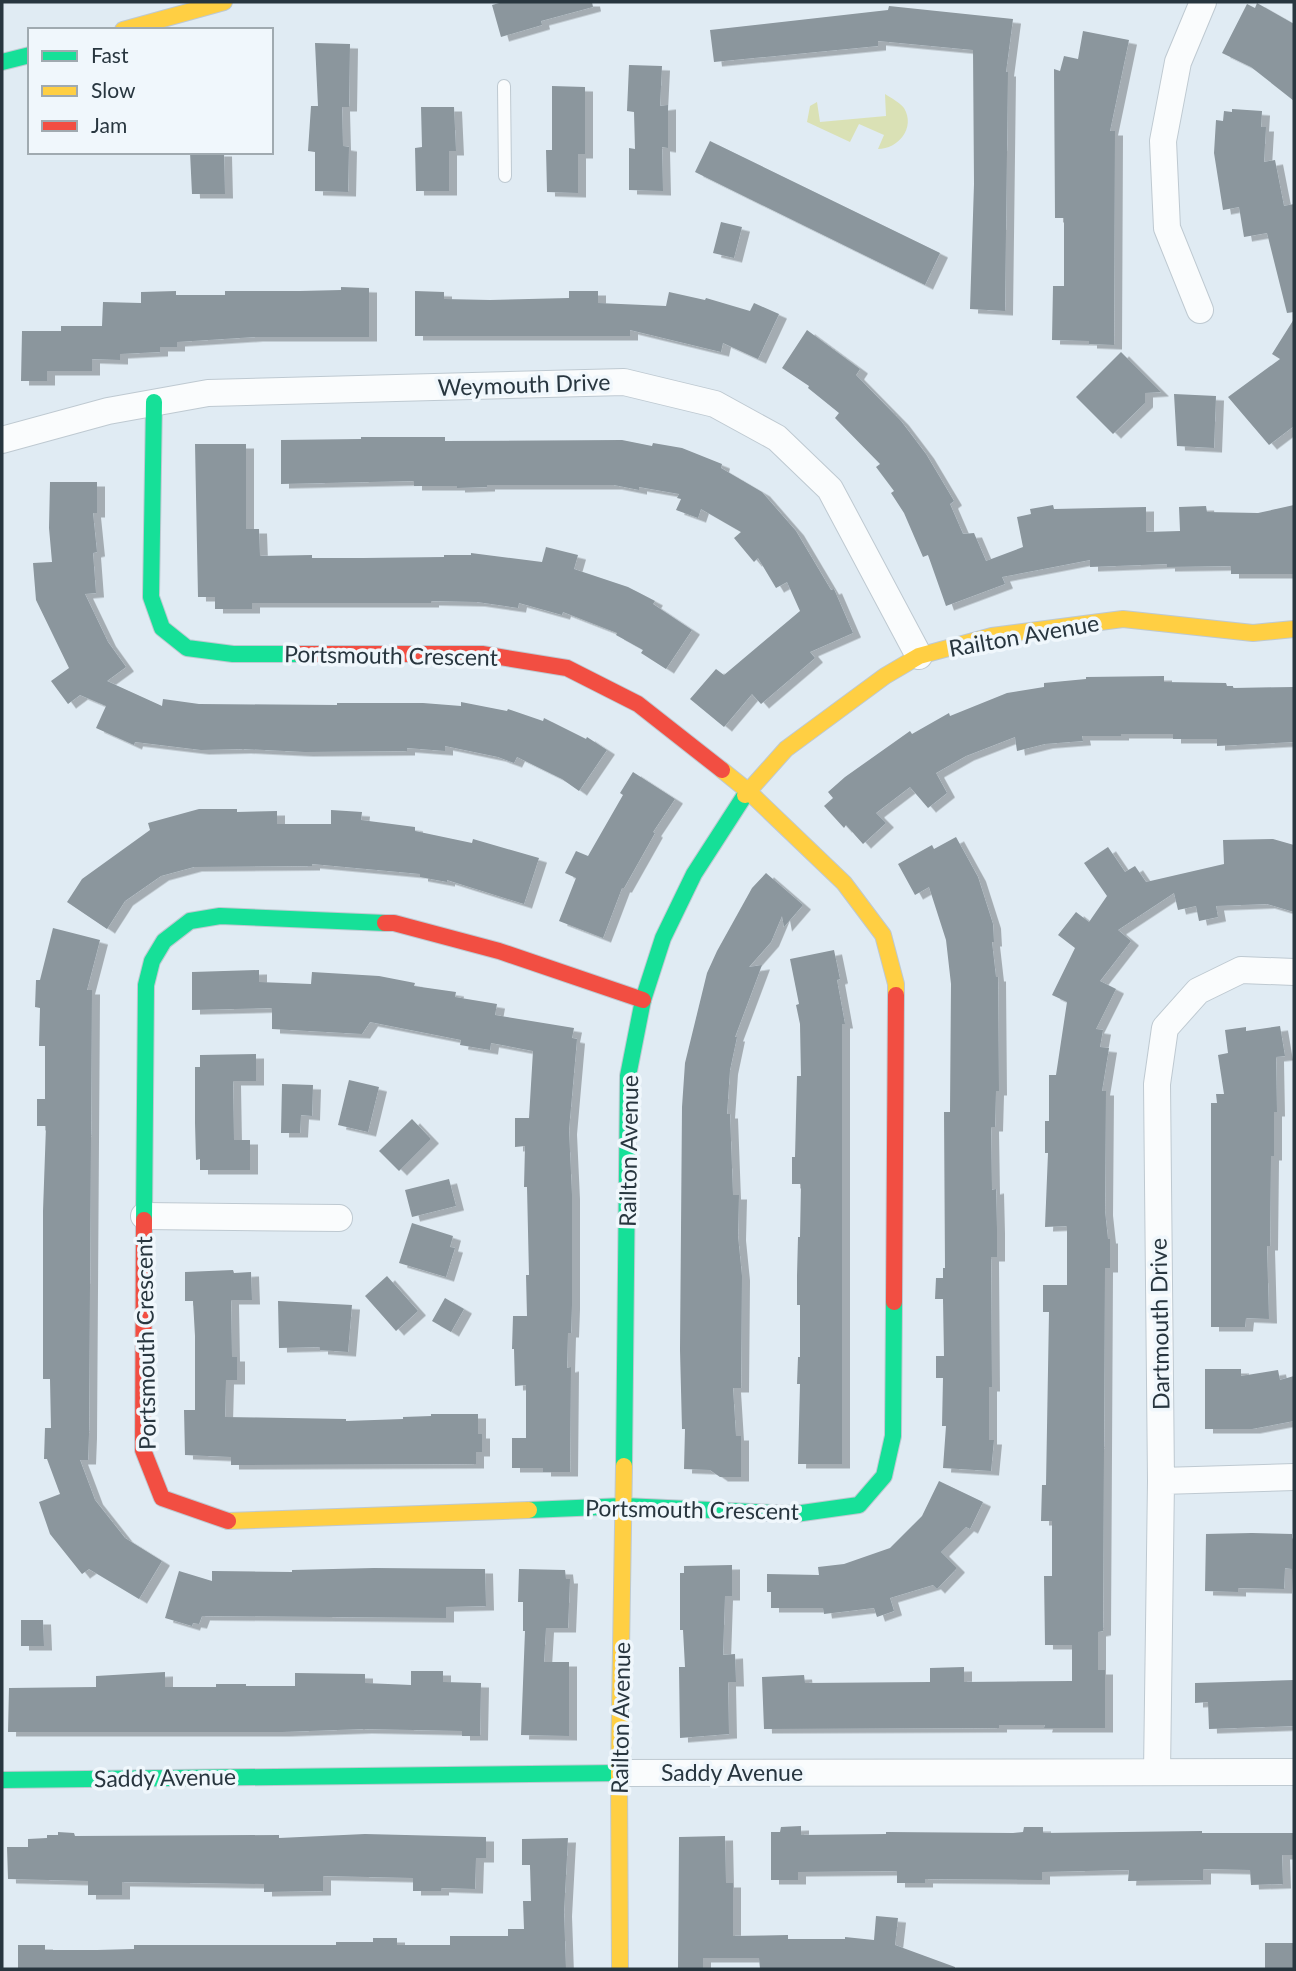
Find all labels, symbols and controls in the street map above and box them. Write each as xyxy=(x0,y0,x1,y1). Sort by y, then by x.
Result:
legend xyxy=(28,28,273,154)
text: Fast xyxy=(91,42,129,67)
text: Slow xyxy=(91,77,136,102)
text: Jam xyxy=(91,112,127,137)
street label: Weymouth Drive xyxy=(437,367,611,401)
street label: Railton Avenue xyxy=(947,608,1101,662)
street label: Portsmouth Crescent xyxy=(284,639,499,671)
street label: Railton Avenue xyxy=(613,1075,643,1227)
street label: Portsmouth Crescent xyxy=(129,1235,161,1450)
street label: Dartmouth Drive xyxy=(1144,1238,1174,1410)
street label: Portsmouth Crescent xyxy=(585,1493,800,1525)
street label: Railton Avenue xyxy=(605,1642,635,1794)
street label: Saddy Avenue xyxy=(661,1758,803,1786)
street label: Saddy Avenue xyxy=(94,1762,236,1792)

